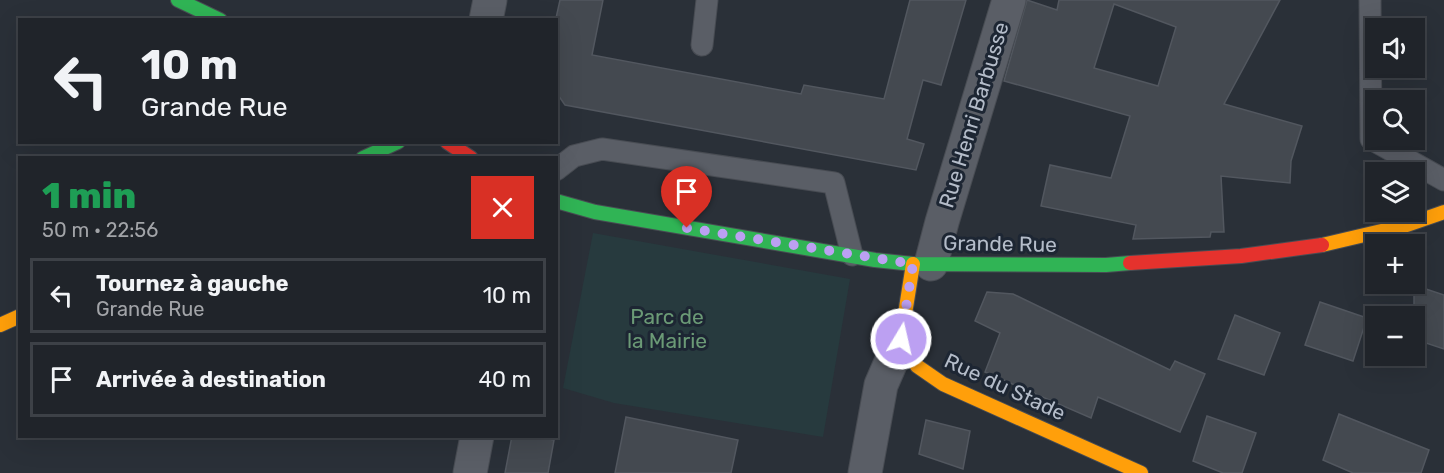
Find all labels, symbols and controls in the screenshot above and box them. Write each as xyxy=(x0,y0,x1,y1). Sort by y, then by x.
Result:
map controls xyxy=(1365,18,1425,366)
button: sound xyxy=(1365,18,1425,78)
street label: Rue Henri Barbusse xyxy=(933,19,1014,211)
text: 10 m xyxy=(141,40,238,90)
icon: left xyxy=(42,42,120,120)
button: search xyxy=(1365,90,1425,150)
text: Grande Rue xyxy=(141,91,288,123)
button: layers xyxy=(1365,162,1425,222)
pin xyxy=(661,166,712,228)
text: 1 min xyxy=(42,174,136,217)
icon: arrive xyxy=(670,175,703,208)
button: close xyxy=(471,176,534,239)
text: 50 m · 22:56 xyxy=(42,218,158,242)
street label: Grande Rue xyxy=(943,230,1057,257)
button: + xyxy=(1365,234,1425,294)
text: Tournez à gauche xyxy=(96,270,289,297)
icon: left xyxy=(45,279,78,312)
text: 10 m xyxy=(483,282,531,309)
text: Grande Rue xyxy=(96,297,205,321)
park label: Parc de la Mairie xyxy=(627,304,707,353)
button: − xyxy=(1365,306,1425,366)
position arrow xyxy=(869,307,933,371)
street label: Rue du Stade xyxy=(941,348,1070,425)
icon: arrive xyxy=(45,363,78,396)
text: Arrivée à destination xyxy=(96,366,326,393)
text: 40 m xyxy=(478,366,531,393)

